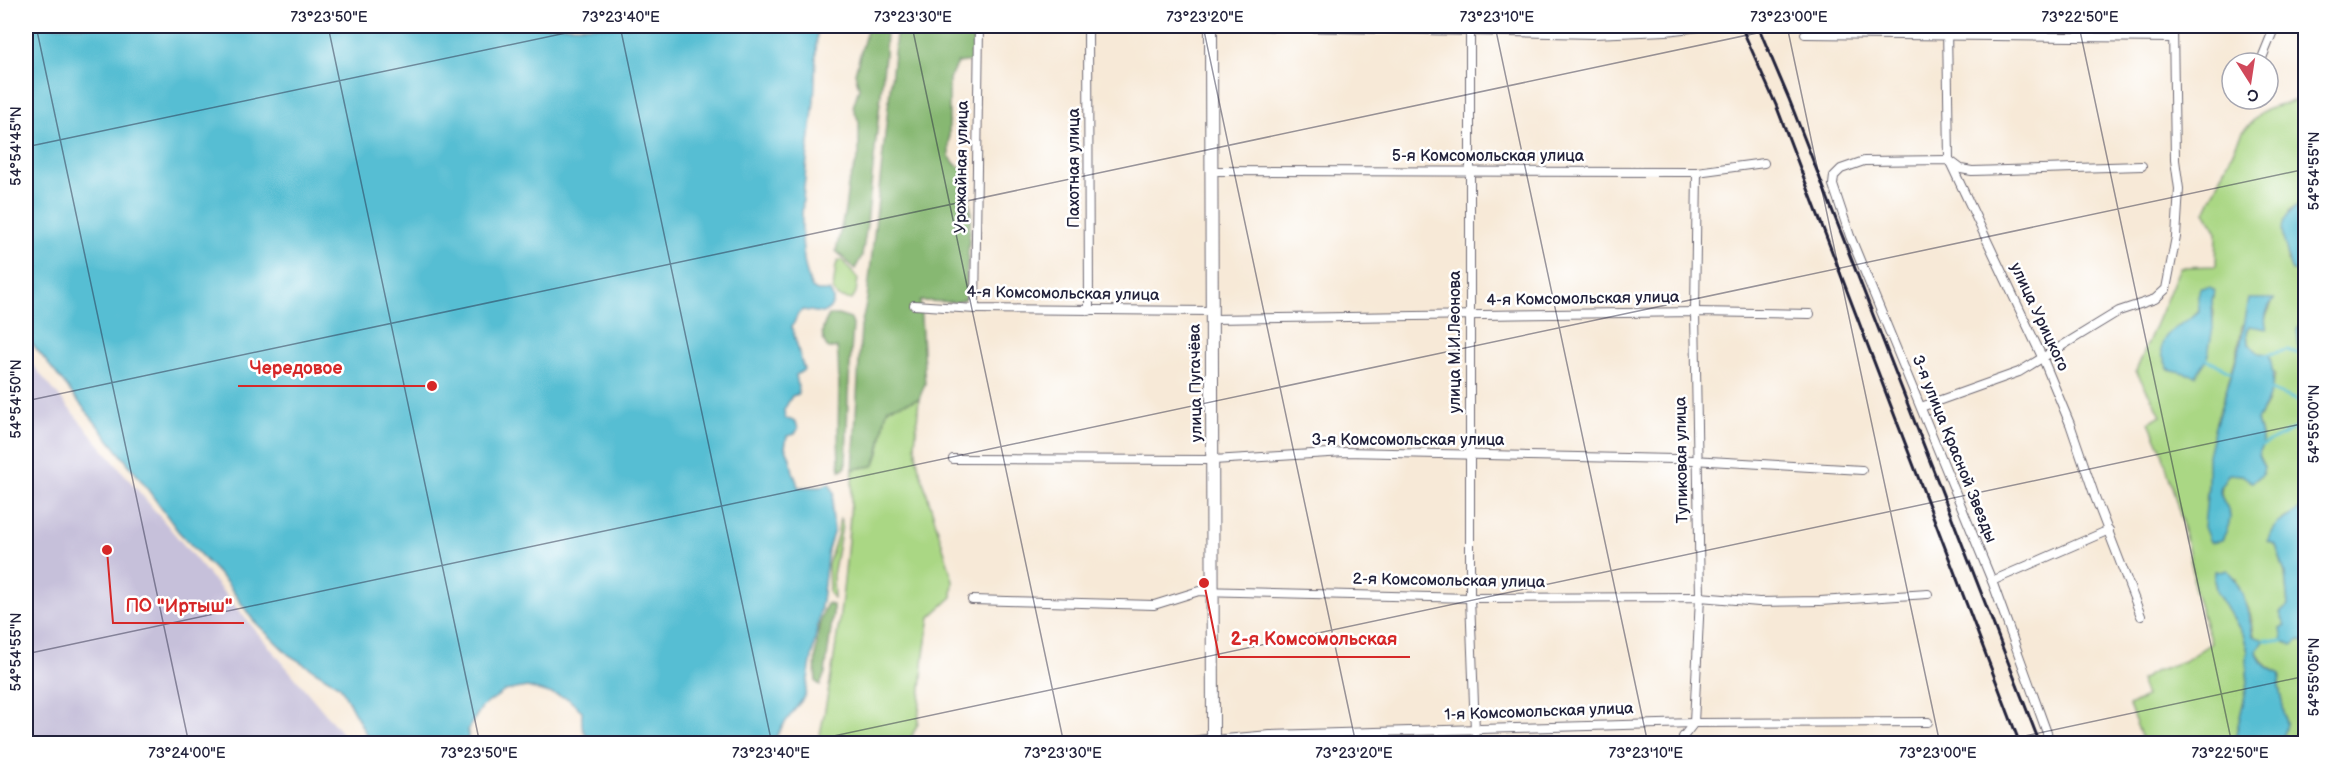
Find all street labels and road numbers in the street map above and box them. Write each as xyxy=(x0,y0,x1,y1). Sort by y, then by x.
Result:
street label: Урожайная улица xyxy=(951,100,973,234)
street label: Пахотная улица xyxy=(1065,107,1084,228)
street label: 5-я Комсомольская улица xyxy=(1392,147,1585,166)
street label: улица Урицкого xyxy=(2006,260,2072,374)
street label: улица М.И.Леонова xyxy=(1446,270,1465,413)
street label: 4-я Комсомольская улица xyxy=(966,283,1160,305)
street label: 4-я Комсомольская улица xyxy=(1486,288,1680,310)
street label: улица Пугачёва xyxy=(1185,323,1207,442)
street label: 3-я улица Красной Звезды xyxy=(1908,352,2000,546)
street label: Тупиковая улица xyxy=(1671,396,1693,524)
street label: 3-я Комсомольская улица xyxy=(1311,431,1505,450)
street label: 2-я Комсомольская улица xyxy=(1352,570,1546,592)
street label: 1-я Комсомольская улица xyxy=(1444,699,1635,725)

